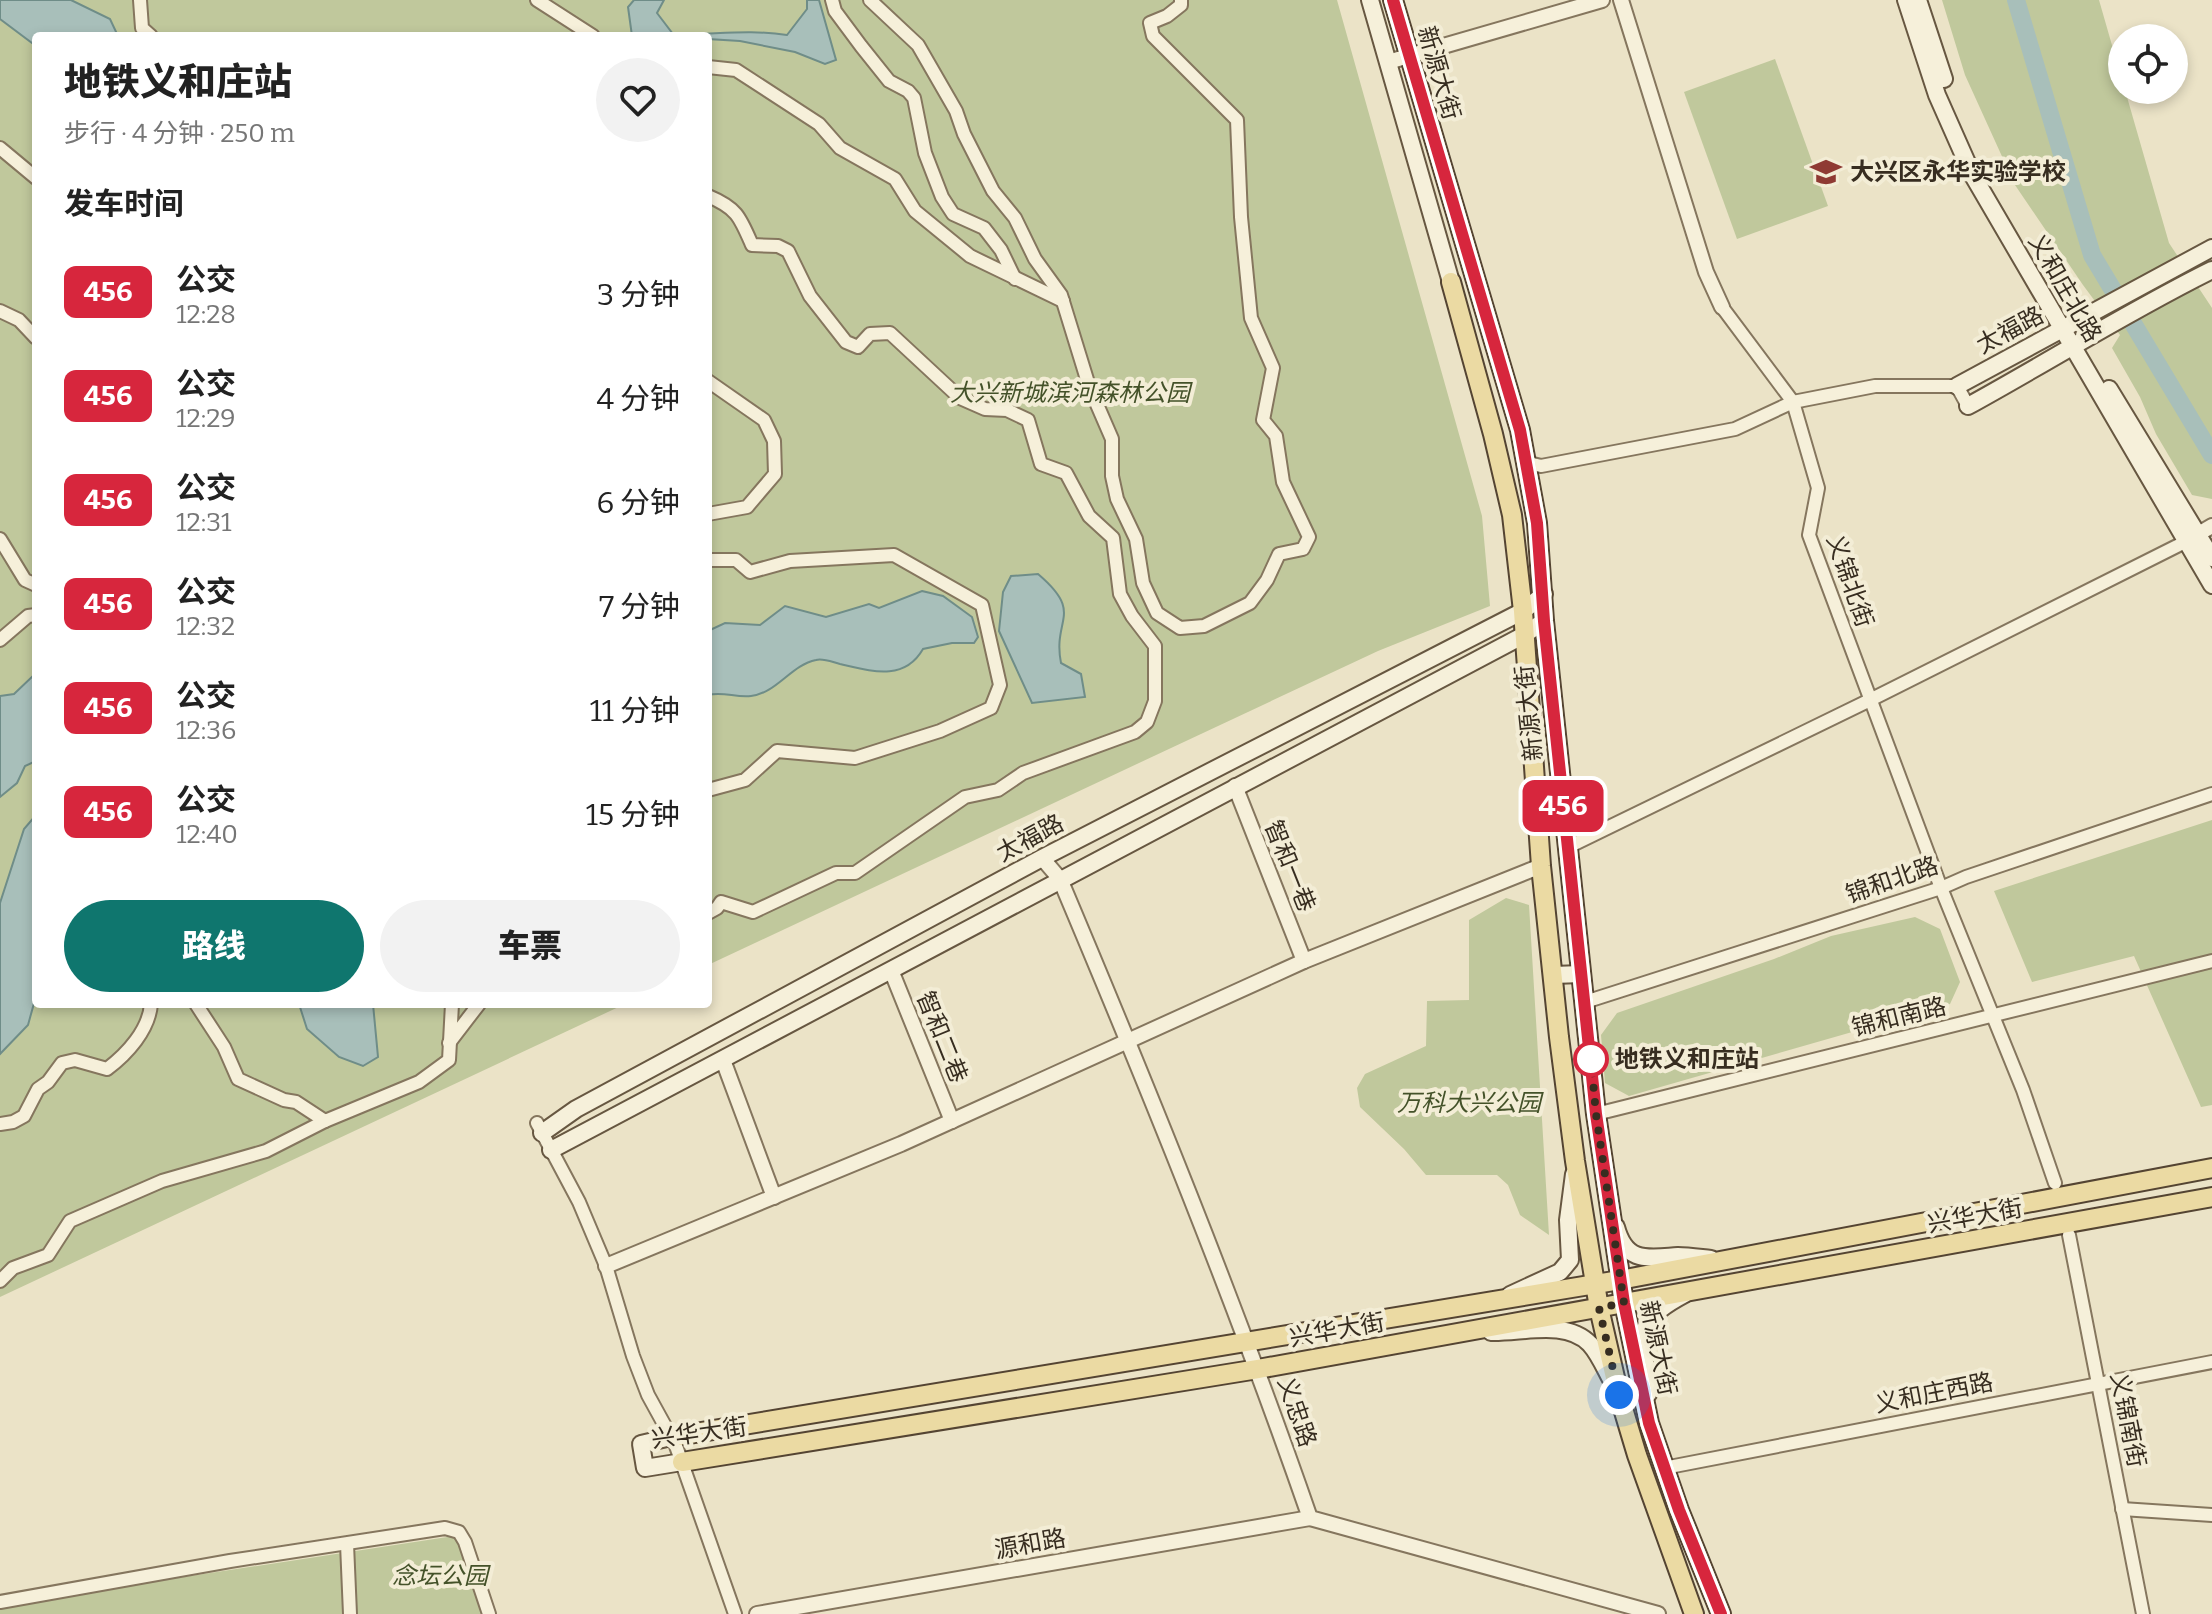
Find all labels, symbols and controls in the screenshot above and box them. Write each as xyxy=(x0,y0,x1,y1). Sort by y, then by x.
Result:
street label: 新源大街 xyxy=(1412,23,1466,123)
map controls xyxy=(2108,24,2188,104)
button: locate xyxy=(2108,24,2188,104)
button: heart xyxy=(596,58,680,142)
text: 地铁义和庄站 xyxy=(64,59,292,105)
text: 步行 · 4 分钟 · 250 m xyxy=(64,118,295,149)
school or university icon: 大兴区永华实验学校 xyxy=(1809,155,1843,189)
place label: 大兴区永华实验学校 xyxy=(1850,158,2066,186)
text: 发车时间 xyxy=(64,186,184,222)
street label: 义和庄北路 xyxy=(2023,229,2107,347)
text: 公交 xyxy=(176,262,236,298)
text: 456 xyxy=(84,275,132,308)
text: 3 分钟 xyxy=(597,277,680,313)
text: 12:28 xyxy=(176,299,236,330)
street label: 太福路 xyxy=(1972,301,2048,359)
text: 公交 xyxy=(176,366,236,402)
text: 456 xyxy=(84,379,132,412)
park label: 大兴新城滨河森林公园 xyxy=(950,379,1193,407)
text: 4 分钟 xyxy=(596,381,680,417)
text: 12:29 xyxy=(176,403,236,434)
text: 公交 xyxy=(176,470,236,506)
text: 456 xyxy=(84,483,132,516)
text: 6 分钟 xyxy=(596,485,680,521)
text: 12:31 xyxy=(176,507,232,538)
street label: 义锦北街 xyxy=(1821,531,1879,631)
text: 公交 xyxy=(176,574,236,610)
text: 456 xyxy=(84,587,132,620)
text: 7 分钟 xyxy=(599,589,680,625)
text: 12:32 xyxy=(176,611,235,642)
street label: 新源大街 xyxy=(1510,664,1548,762)
text: 公交 xyxy=(176,678,236,714)
text: 456 xyxy=(84,691,132,724)
text: 11 分钟 xyxy=(590,693,680,729)
text: 12:36 xyxy=(176,715,236,746)
line badge: 456 xyxy=(1517,780,1609,832)
text: 公交 xyxy=(176,782,236,818)
text: 456 xyxy=(1539,789,1587,822)
text: 456 xyxy=(84,795,132,828)
text: 15 分钟 xyxy=(586,797,680,833)
street label: 太福路 xyxy=(992,809,1068,867)
street label: 智和一巷 xyxy=(1259,816,1321,916)
text: 12:40 xyxy=(176,819,238,850)
street label: 锦和北路 xyxy=(1842,851,1942,909)
button: 路线 xyxy=(64,900,364,992)
button: 车票 xyxy=(380,900,680,992)
street label: 智和二巷 xyxy=(911,987,973,1087)
street label: 锦和南路 xyxy=(1849,992,1949,1042)
marker: 地铁义和庄站 xyxy=(1574,1042,1608,1076)
place label: 地铁义和庄站 xyxy=(1615,1045,1759,1073)
park label: 万科大兴公园 xyxy=(1397,1089,1544,1117)
street label: 兴华大街 xyxy=(1925,1194,2025,1238)
street label: 新源大街 xyxy=(1634,1298,1682,1398)
street label: 兴华大街 xyxy=(1287,1308,1387,1352)
street label: 义和庄西路 xyxy=(1872,1368,1996,1418)
street label: 义锦南街 xyxy=(2105,1370,2151,1470)
street label: 义忠路 xyxy=(1272,1373,1322,1451)
your location xyxy=(1599,1375,1639,1415)
street label: 兴华大街 xyxy=(650,1412,748,1454)
street label: 源和路 xyxy=(992,1524,1068,1564)
park label: 念坛公园 xyxy=(392,1562,491,1590)

